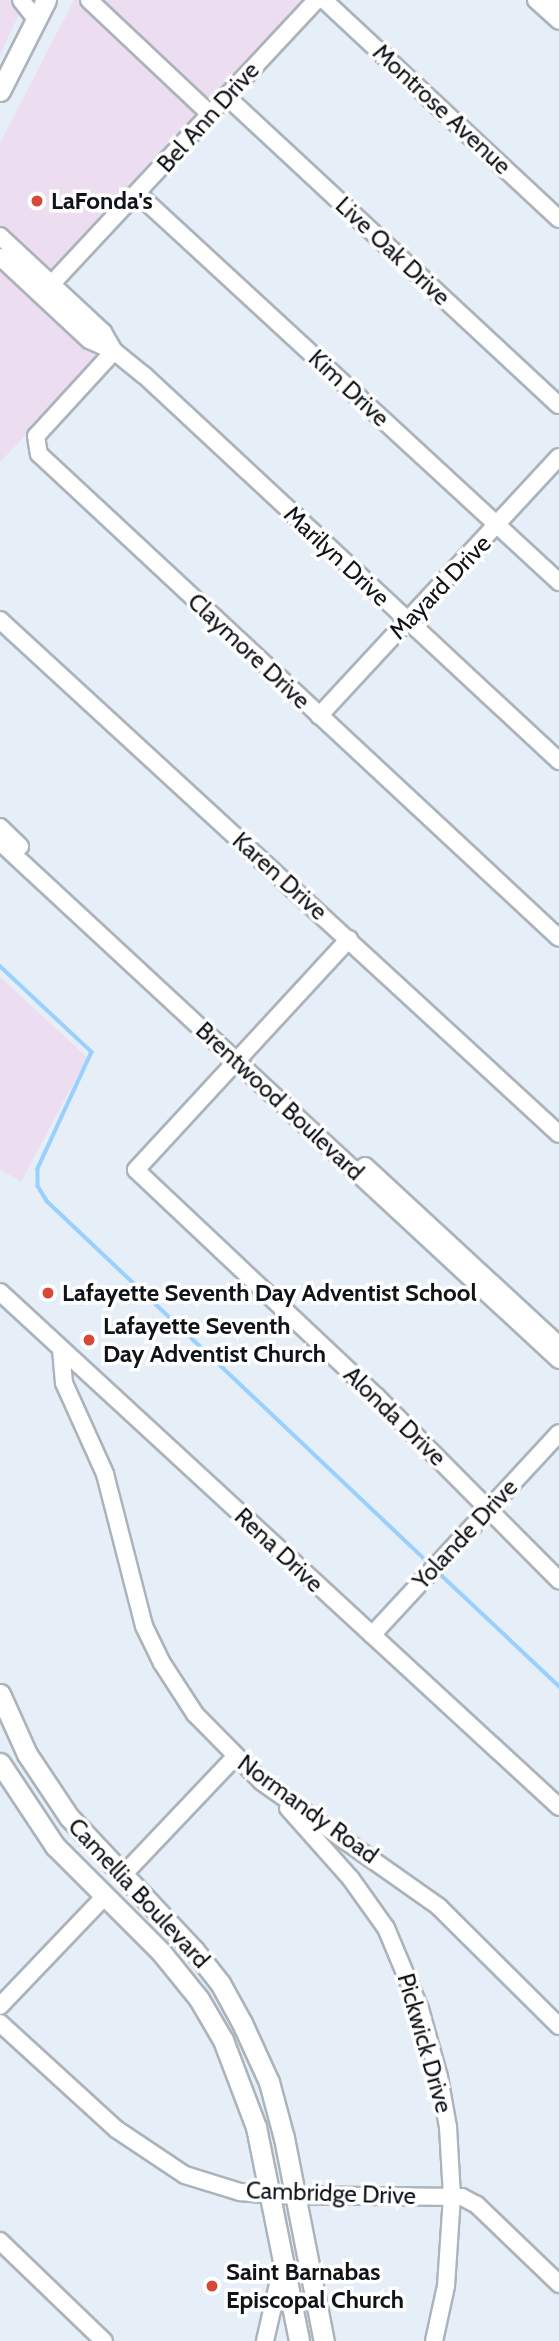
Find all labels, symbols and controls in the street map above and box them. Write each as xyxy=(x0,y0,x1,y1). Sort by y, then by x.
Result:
street label: Montrose Avenue xyxy=(367,38,517,180)
street label: Bel Ann Drive xyxy=(151,56,265,178)
place label: LaFonda's xyxy=(51,187,153,215)
street label: Live Oak Drive xyxy=(330,191,456,311)
marker: LaFonda's xyxy=(29,193,45,209)
street label: Kim Drive xyxy=(303,344,395,432)
street label: Marilyn Drive xyxy=(278,500,396,612)
street label: Mayard Drive xyxy=(383,529,497,645)
street label: Claymore Drive xyxy=(182,587,316,715)
street label: Karen Drive xyxy=(227,826,333,926)
street label: Brentwood Boulevard xyxy=(190,1016,370,1186)
place label: Lafayette Seventh Day Adventist School xyxy=(62,1279,477,1307)
marker: Lafayette Seventh Day Adventist School xyxy=(40,1285,56,1301)
place label: Lafayette Seventh Day Adventist Church xyxy=(103,1312,326,1368)
marker: Lafayette Seventh Day Adventist Church xyxy=(81,1332,97,1348)
street label: Alonda Drive xyxy=(338,1360,452,1472)
street label: Yolande Drive xyxy=(407,1473,523,1595)
street label: Rena Drive xyxy=(229,1502,329,1598)
street label: Normandy Road xyxy=(232,1748,384,1870)
street label: Camellia Boulevard xyxy=(62,1812,216,1974)
street label: Pickwick Drive xyxy=(391,1970,459,2116)
street label: Cambridge Drive xyxy=(245,2176,417,2210)
place label: Saint Barnabas Episcopal Church xyxy=(226,2258,404,2314)
marker: Saint Barnabas Episcopal Church xyxy=(204,2278,220,2294)

